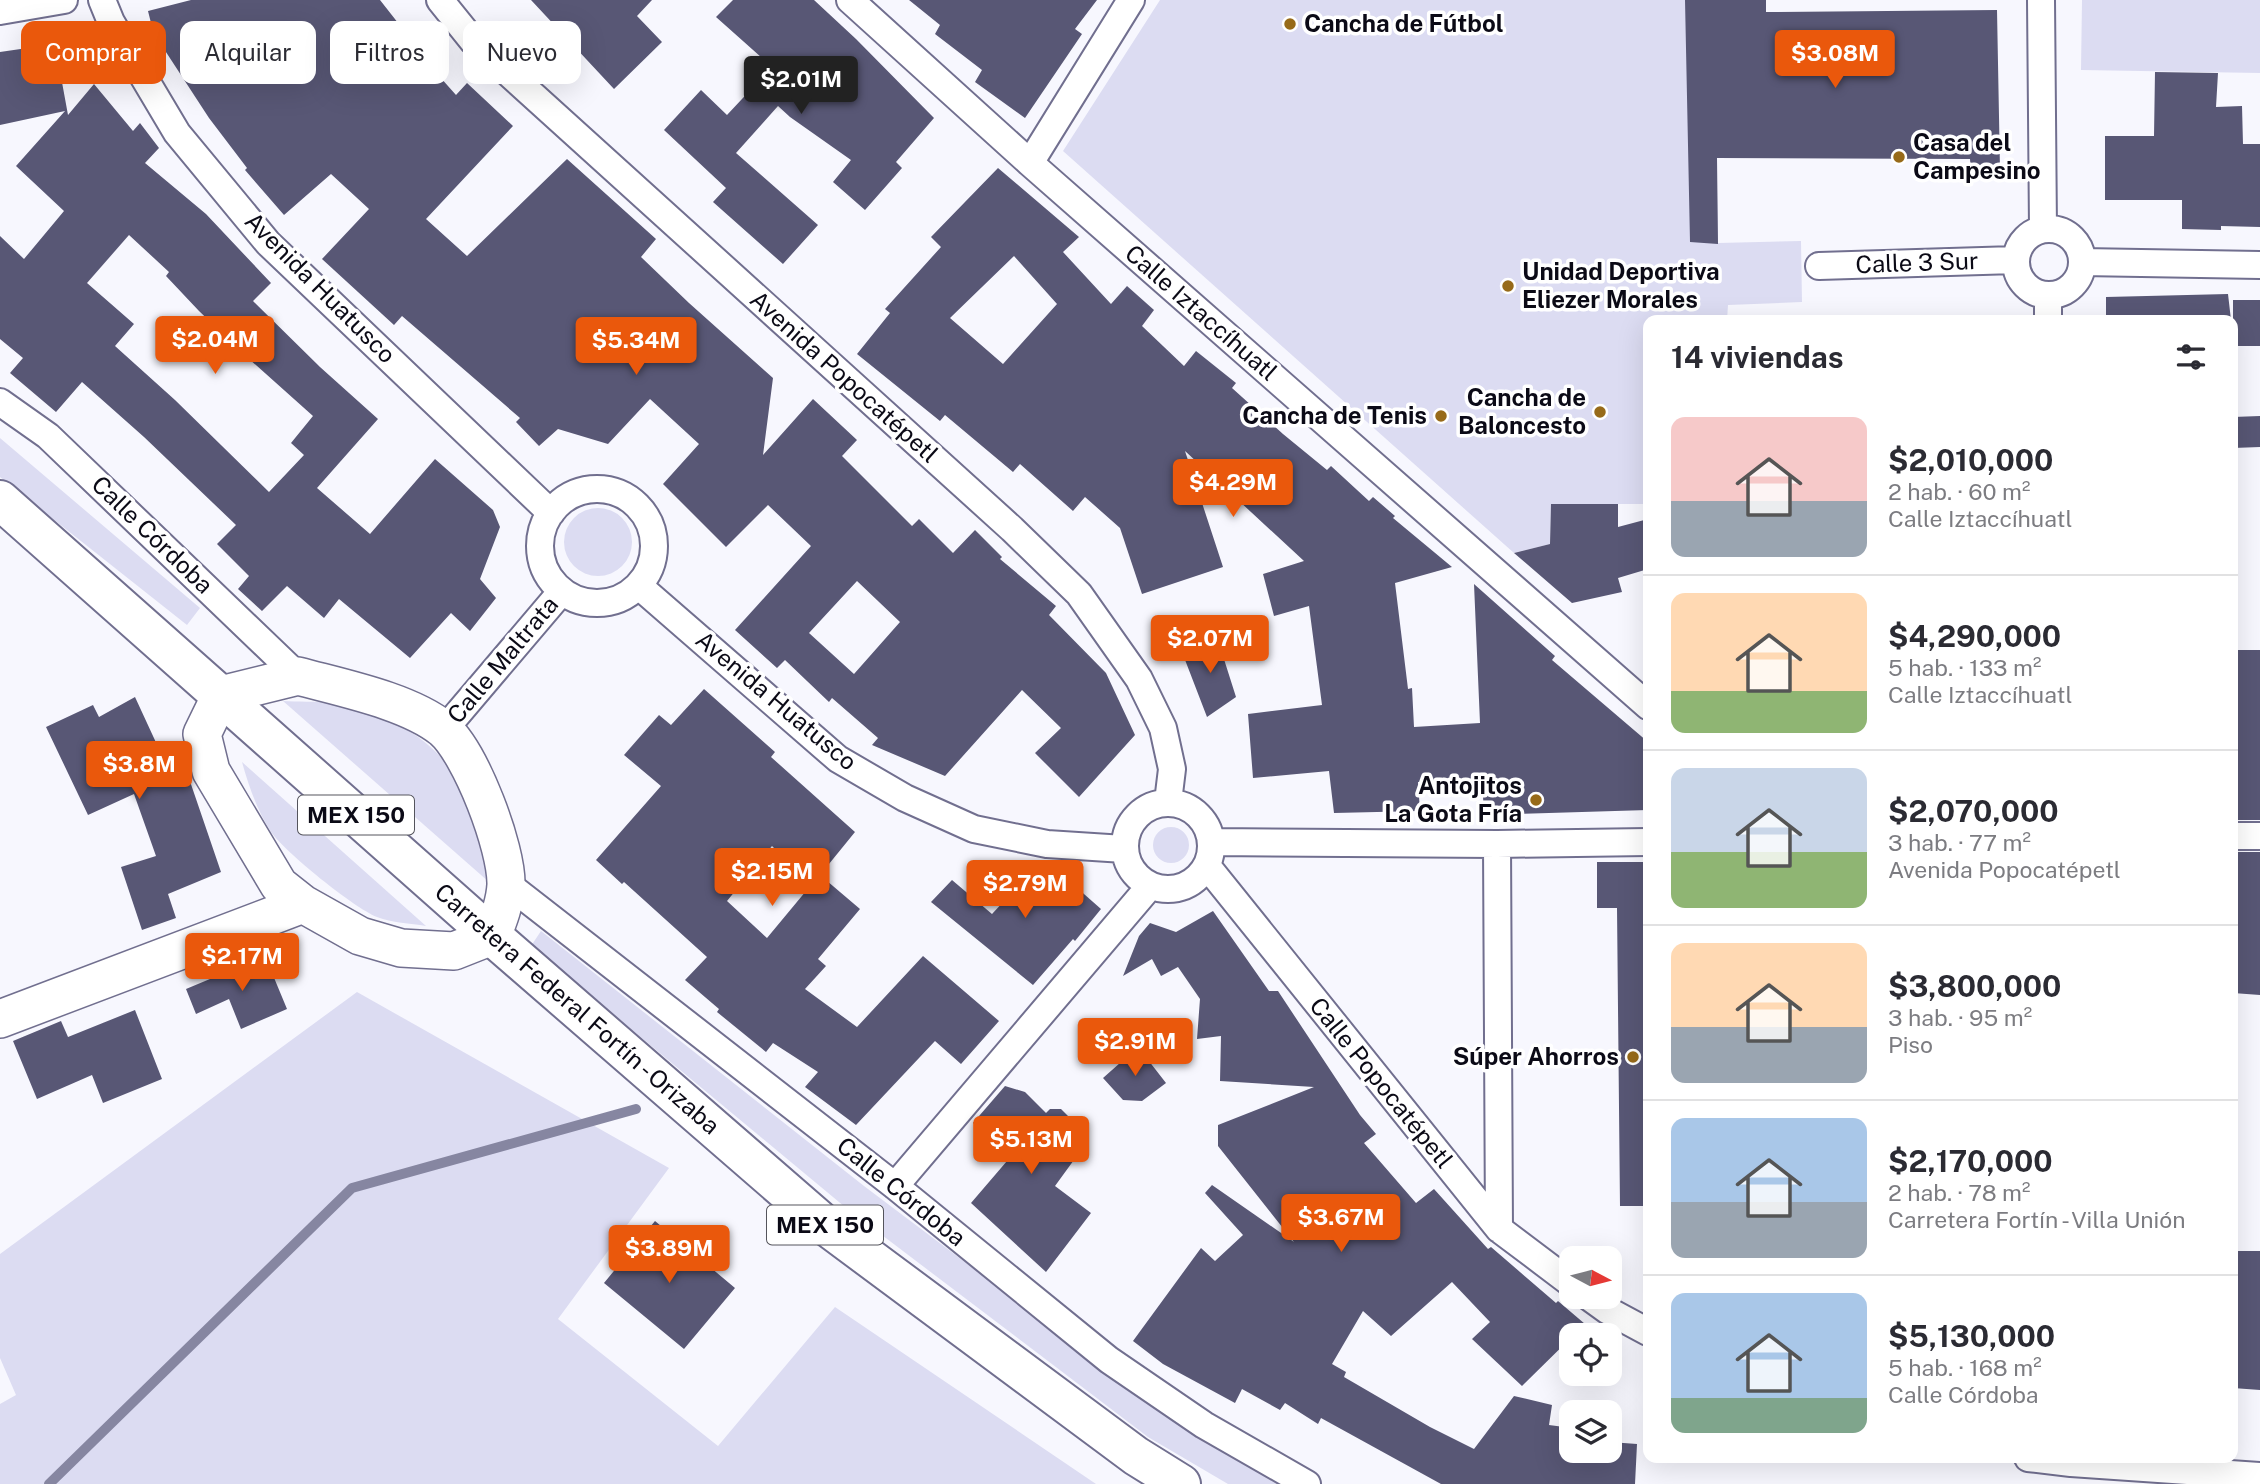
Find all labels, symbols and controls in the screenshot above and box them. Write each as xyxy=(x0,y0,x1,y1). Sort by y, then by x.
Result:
place label: Cancha de Fútbol xyxy=(1304,9,1504,37)
marker: Cancha de Fútbol xyxy=(1282,16,1298,32)
chip: Comprar xyxy=(21,21,166,84)
chip: Alquilar xyxy=(180,21,316,84)
chip: Filtros xyxy=(330,21,449,84)
chip: Nuevo xyxy=(463,21,581,84)
pin: $3.08M xyxy=(1778,31,1892,90)
text: $3.08M xyxy=(1791,39,1879,66)
pin: $2.01M xyxy=(744,57,858,116)
text: $2.01M xyxy=(760,65,842,92)
place label: Casa del Campesino xyxy=(1913,128,2041,184)
marker: Casa del Campesino xyxy=(1891,149,1907,165)
street label: Avenida Huatusco xyxy=(240,206,402,368)
street label: Calle Iztaccíhuatl xyxy=(1120,239,1283,386)
street label: Calle 3 Sur xyxy=(1855,246,1979,278)
place label: Unidad Deportiva Eliezer Morales xyxy=(1522,257,1720,313)
marker: Unidad Deportiva Eliezer Morales xyxy=(1500,278,1516,294)
street label: Avenida Popocatépetl xyxy=(745,285,944,468)
pin: $2.04M xyxy=(158,316,272,376)
pin: $5.34M xyxy=(579,318,693,377)
text: $2.04M xyxy=(171,325,259,352)
text: $5.34M xyxy=(592,326,680,353)
icon: filters xyxy=(2172,338,2210,376)
text: 14 viviendas xyxy=(1671,339,1843,375)
place label: Cancha de Baloncesto xyxy=(1458,383,1586,439)
place label: Cancha de Tenis xyxy=(1242,401,1427,429)
marker: Cancha de Baloncesto xyxy=(1592,404,1608,420)
marker: Cancha de Tenis xyxy=(1433,408,1449,424)
text: $2,010,000 xyxy=(1888,442,2053,478)
icon: home xyxy=(1727,445,1811,529)
pin: $4.29M xyxy=(1176,460,1290,519)
text: $4.29M xyxy=(1189,468,1277,495)
street label: Calle Córdoba xyxy=(86,470,219,599)
text: 2 hab. · 60 m² xyxy=(1888,478,2030,505)
text: Calle Iztaccíhuatl xyxy=(1888,505,2072,532)
street label: Calle Maltrata xyxy=(441,590,563,728)
pin: $2.07M xyxy=(1153,616,1267,675)
text: $4,290,000 xyxy=(1888,618,2061,654)
icon: home xyxy=(1727,621,1811,705)
text: $2.07M xyxy=(1167,624,1253,651)
street label: Avenida Huatusco xyxy=(691,625,863,776)
text: 5 hab. · 133 m² xyxy=(1888,654,2041,681)
text: Calle Iztaccíhuatl xyxy=(1888,681,2072,708)
pin: $3.8M xyxy=(90,742,188,801)
text: $3.8M xyxy=(102,750,176,777)
place label: Antojitos La Gota Fría xyxy=(1384,771,1522,827)
marker: Antojitos La Gota Fría xyxy=(1528,792,1544,808)
text: $2,070,000 xyxy=(1888,793,2059,829)
road number: MEX 150 xyxy=(298,796,414,834)
icon: home xyxy=(1727,796,1811,880)
text: 3 hab. · 77 m² xyxy=(1888,829,2031,856)
pin: $2.15M xyxy=(715,848,829,908)
text: Avenida Popocatépetl xyxy=(1888,856,2121,883)
text: $2.15M xyxy=(731,857,813,884)
pin: $2.79M xyxy=(968,860,1082,920)
text: $2.79M xyxy=(982,869,1068,896)
street label: Carretera Federal Fortín - Orizaba xyxy=(430,877,726,1139)
pin: $2.17M xyxy=(185,934,299,993)
text: $2.17M xyxy=(201,942,283,969)
text: $3,800,000 xyxy=(1888,968,2061,1004)
icon: home xyxy=(1727,971,1811,1055)
street label: Calle Popocatépetl xyxy=(1304,991,1459,1173)
text: 3 hab. · 95 m² xyxy=(1888,1004,2032,1031)
pin: $2.91M xyxy=(1078,1018,1192,1078)
text: $2.91M xyxy=(1094,1027,1176,1054)
text: Piso xyxy=(1888,1031,1933,1058)
place label: Súper Ahorros xyxy=(1453,1042,1619,1070)
marker: Súper Ahorros xyxy=(1625,1049,1641,1065)
pin: $5.13M xyxy=(974,1116,1088,1176)
text: $5.13M xyxy=(989,1125,1073,1152)
street label: Calle Córdoba xyxy=(832,1131,971,1252)
text: $2,170,000 xyxy=(1888,1143,2053,1179)
icon: home xyxy=(1727,1146,1811,1230)
text: 2 hab. · 78 m² xyxy=(1888,1179,2030,1206)
pin: $3.67M xyxy=(1284,1194,1398,1254)
text: $3.67M xyxy=(1297,1203,1385,1230)
road number: MEX 150 xyxy=(767,1206,883,1244)
text: Carretera Fortín - Villa Unión xyxy=(1888,1206,2186,1233)
pin: $3.89M xyxy=(612,1226,726,1285)
text: $3.89M xyxy=(625,1234,713,1261)
north arrow xyxy=(1559,1246,1622,1309)
map controls xyxy=(1559,1246,1622,1463)
text: $5,130,000 xyxy=(1888,1318,2055,1354)
icon: home xyxy=(1727,1321,1811,1405)
button: locate xyxy=(1559,1323,1622,1386)
text: 5 hab. · 168 m² xyxy=(1888,1354,2042,1381)
text: Calle Córdoba xyxy=(1888,1381,2039,1408)
button: layers xyxy=(1559,1400,1622,1463)

